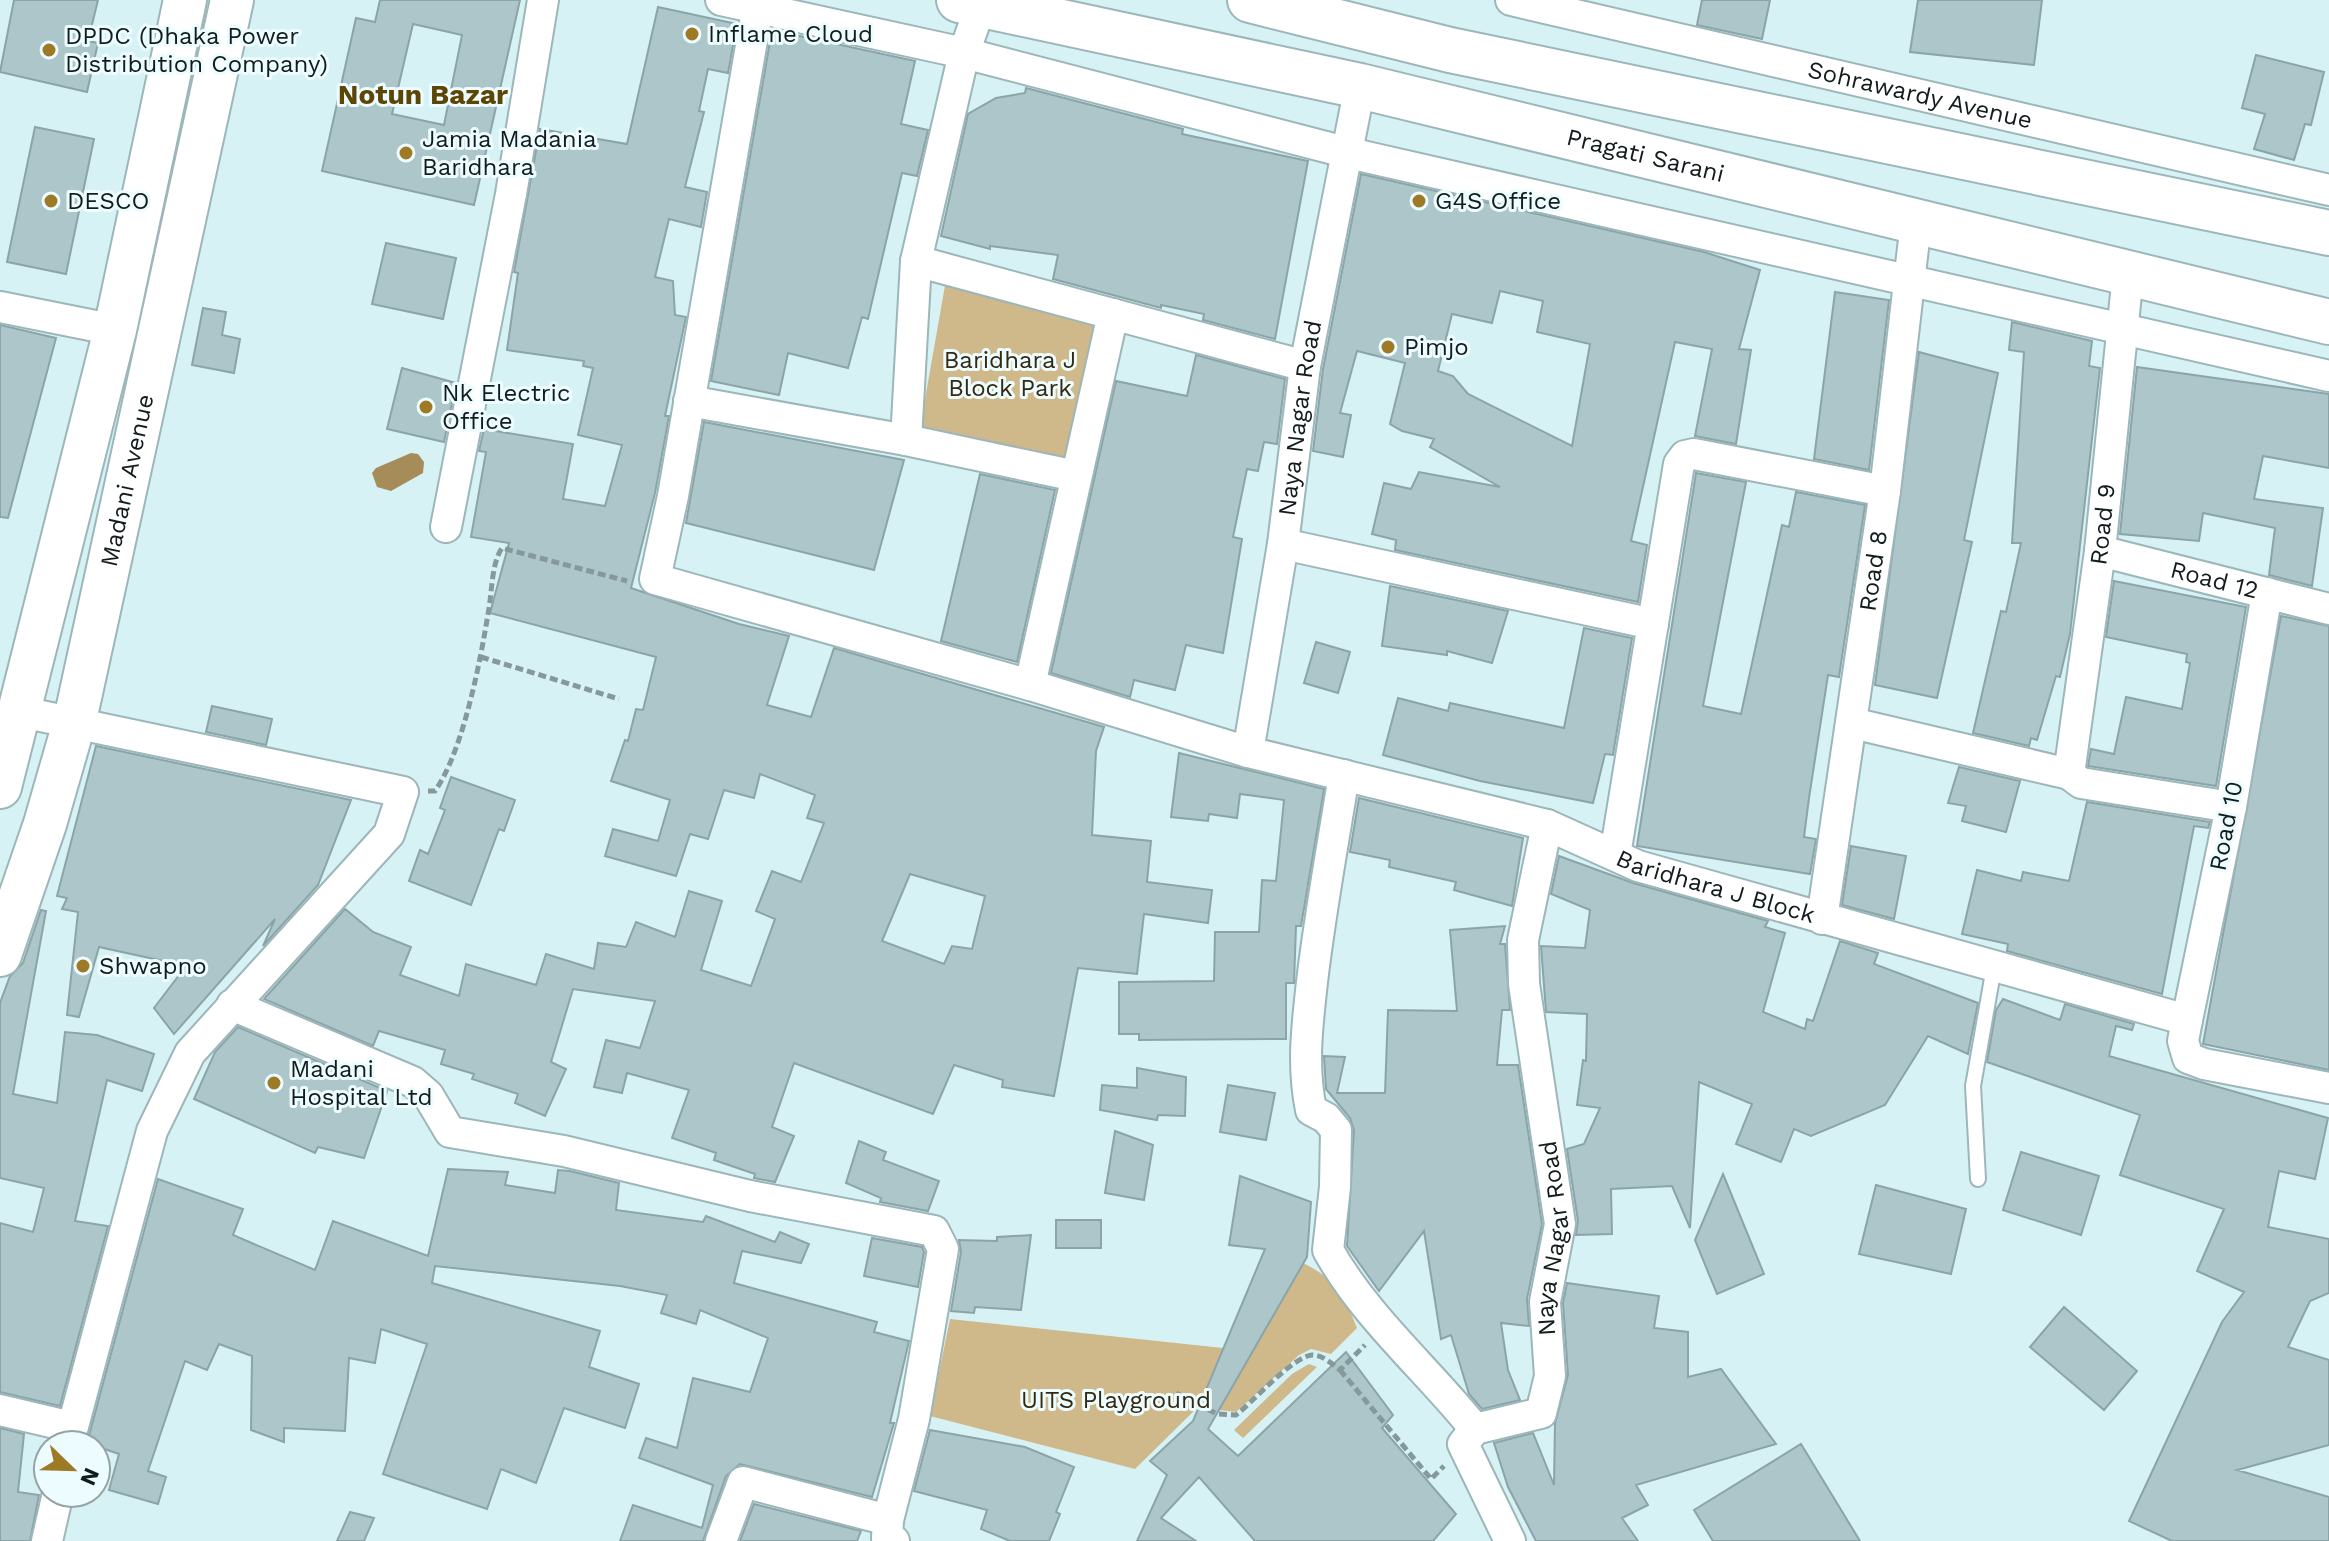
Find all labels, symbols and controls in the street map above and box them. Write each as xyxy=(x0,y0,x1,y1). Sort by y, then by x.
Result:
place label: Inflame Cloud xyxy=(708,20,873,48)
place label: DPDC (Dhaka Power Distribution Company) xyxy=(65,22,328,78)
marker: Inflame Cloud xyxy=(683,25,701,43)
marker: DPDC (Dhaka Power Distribution Company) xyxy=(40,41,58,59)
street label: Sohrawardy Avenue xyxy=(1805,55,2035,135)
district label: Notun Bazar xyxy=(338,78,508,111)
street label: Pragati Sarani xyxy=(1564,123,1727,188)
place label: Jamia Madania Baridhara xyxy=(422,125,597,181)
marker: Jamia Madania Baridhara xyxy=(397,144,415,162)
place label: DESCO xyxy=(67,187,149,215)
place label: G4S Office xyxy=(1435,187,1561,215)
marker: DESCO xyxy=(42,192,60,210)
marker: G4S Office xyxy=(1410,192,1428,210)
street label: Naya Nagar Road xyxy=(1273,318,1328,517)
place label: Pimjo xyxy=(1404,333,1469,361)
marker: Pimjo xyxy=(1379,338,1397,356)
park label: Baridhara J Block Park xyxy=(944,346,1076,402)
place label: Nk Electric Office xyxy=(442,379,570,435)
street label: Madani Avenue xyxy=(95,391,160,569)
marker: Nk Electric Office xyxy=(417,398,435,416)
street label: Road 9 xyxy=(2084,482,2121,567)
street label: Road 8 xyxy=(1853,528,1893,613)
street label: Road 12 xyxy=(2167,555,2261,605)
street label: Road 10 xyxy=(2204,779,2248,873)
street label: Baridhara J Block xyxy=(1612,844,1818,929)
place label: Shwapno xyxy=(99,952,207,980)
marker: Shwapno xyxy=(74,957,92,975)
place label: Madani Hospital Ltd xyxy=(290,1055,433,1111)
marker: Madani Hospital Ltd xyxy=(265,1074,283,1092)
street label: Naya Nagar Road xyxy=(1531,1139,1575,1337)
park label: UITS Playground xyxy=(1021,1386,1211,1414)
north arrow xyxy=(32,1429,112,1509)
text: N xyxy=(75,1464,105,1489)

